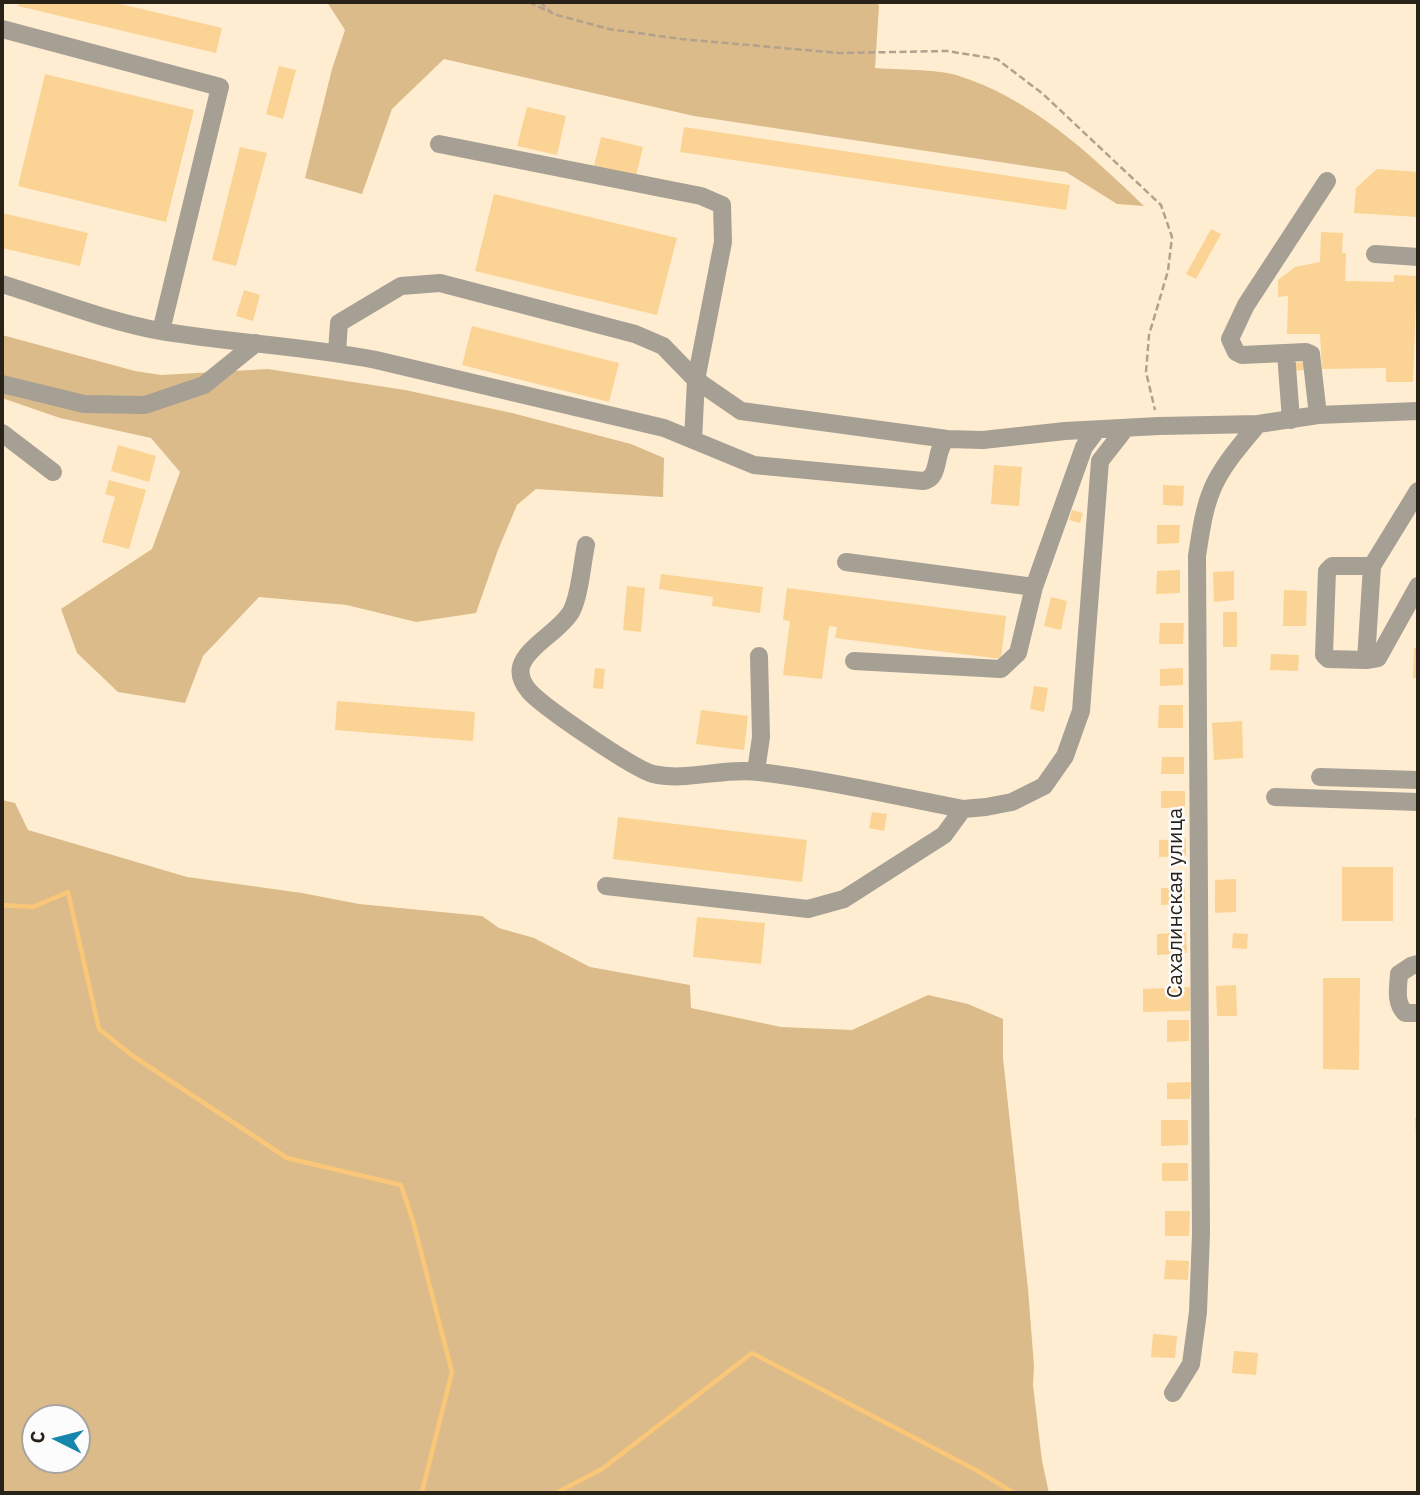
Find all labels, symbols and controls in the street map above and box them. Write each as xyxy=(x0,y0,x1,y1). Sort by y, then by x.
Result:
street label: Сахалинская улица xyxy=(1163,808,1189,998)
north arrow xyxy=(21,1404,91,1474)
text: С xyxy=(25,1430,50,1444)

